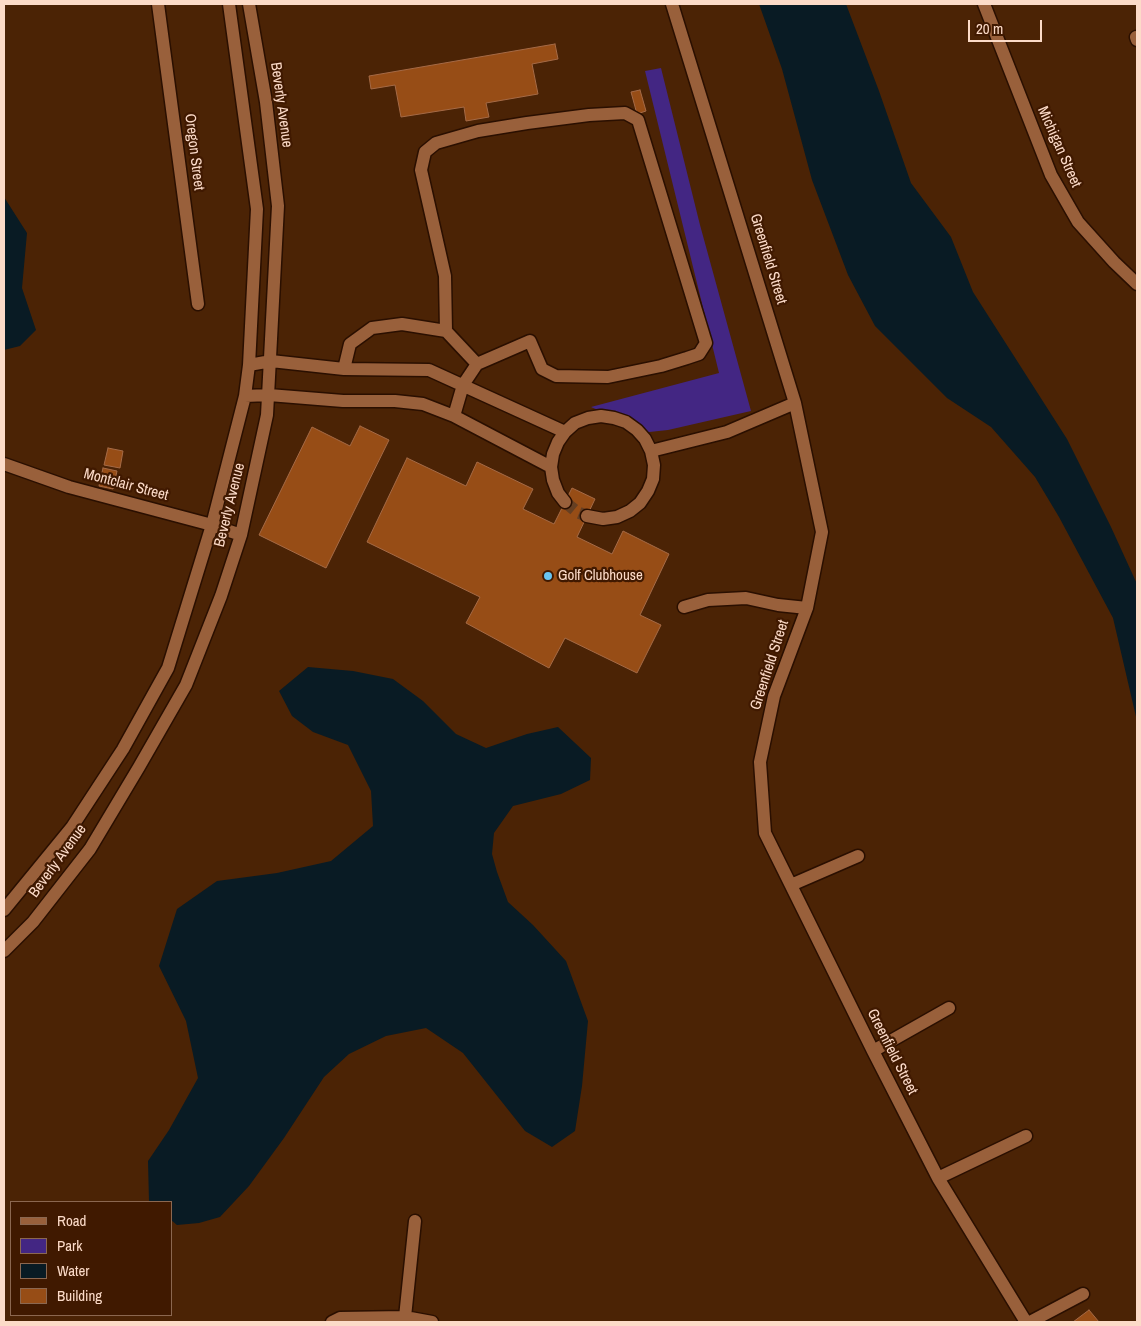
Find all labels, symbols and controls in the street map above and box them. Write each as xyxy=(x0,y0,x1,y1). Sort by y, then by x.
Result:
scale bar xyxy=(971,10,1045,42)
text: 20 m xyxy=(976,18,1003,39)
street label: Beverly Avenue xyxy=(266,61,296,149)
street label: Michigan Street xyxy=(1033,104,1085,190)
street label: Oregon Street xyxy=(180,113,208,191)
street label: Greenfield Street xyxy=(746,212,790,306)
street label: Beverly Avenue xyxy=(211,461,249,549)
street label: Montclair Street xyxy=(82,465,170,505)
place label: Golf Clubhouse xyxy=(558,567,643,585)
marker: Golf Clubhouse xyxy=(542,570,554,582)
street label: Greenfield Street xyxy=(747,618,793,712)
street label: Beverly Avenue xyxy=(25,821,91,901)
street label: Greenfield Street xyxy=(863,1006,921,1098)
legend xyxy=(10,1201,172,1316)
text: Road xyxy=(57,1210,86,1231)
text: Park xyxy=(57,1235,82,1256)
text: Water xyxy=(57,1260,89,1281)
text: Building xyxy=(57,1285,102,1306)

